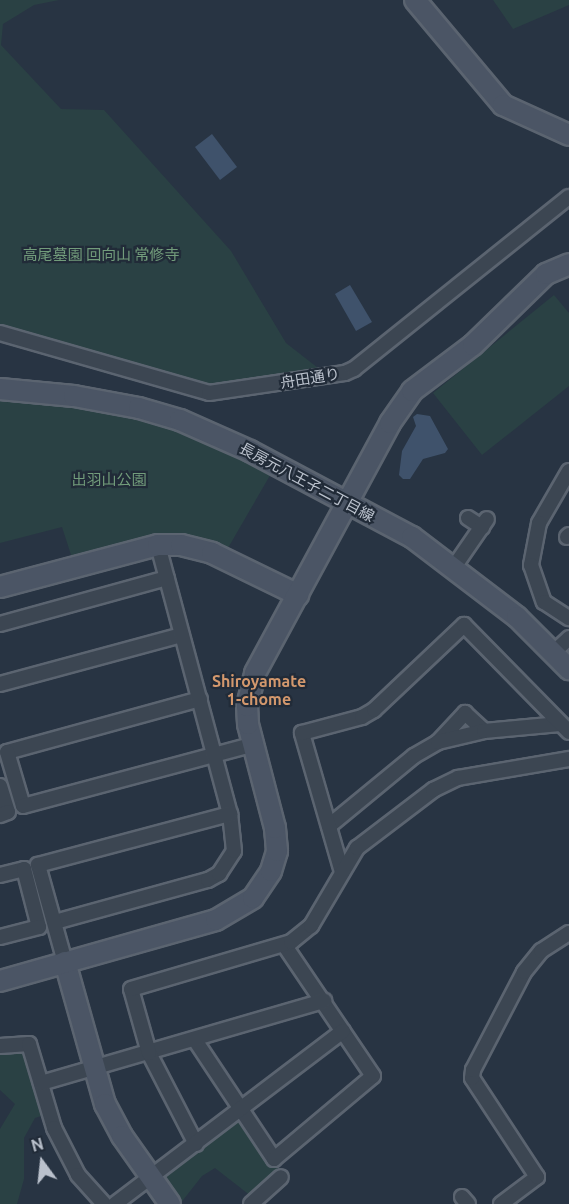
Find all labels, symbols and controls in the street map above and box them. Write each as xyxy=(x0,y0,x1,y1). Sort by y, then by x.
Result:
park label: 高尾墓園 回向山 常修寺 xyxy=(23,246,179,264)
street label: 舟田通り xyxy=(279,364,341,392)
street label: 長房元八王子二丁目線 xyxy=(237,439,377,525)
park label: 出羽山公園 xyxy=(72,471,146,489)
district label: Shiroyamate 1-chome xyxy=(212,671,306,709)
north arrow xyxy=(12,1132,72,1192)
text: N xyxy=(29,1134,45,1155)

